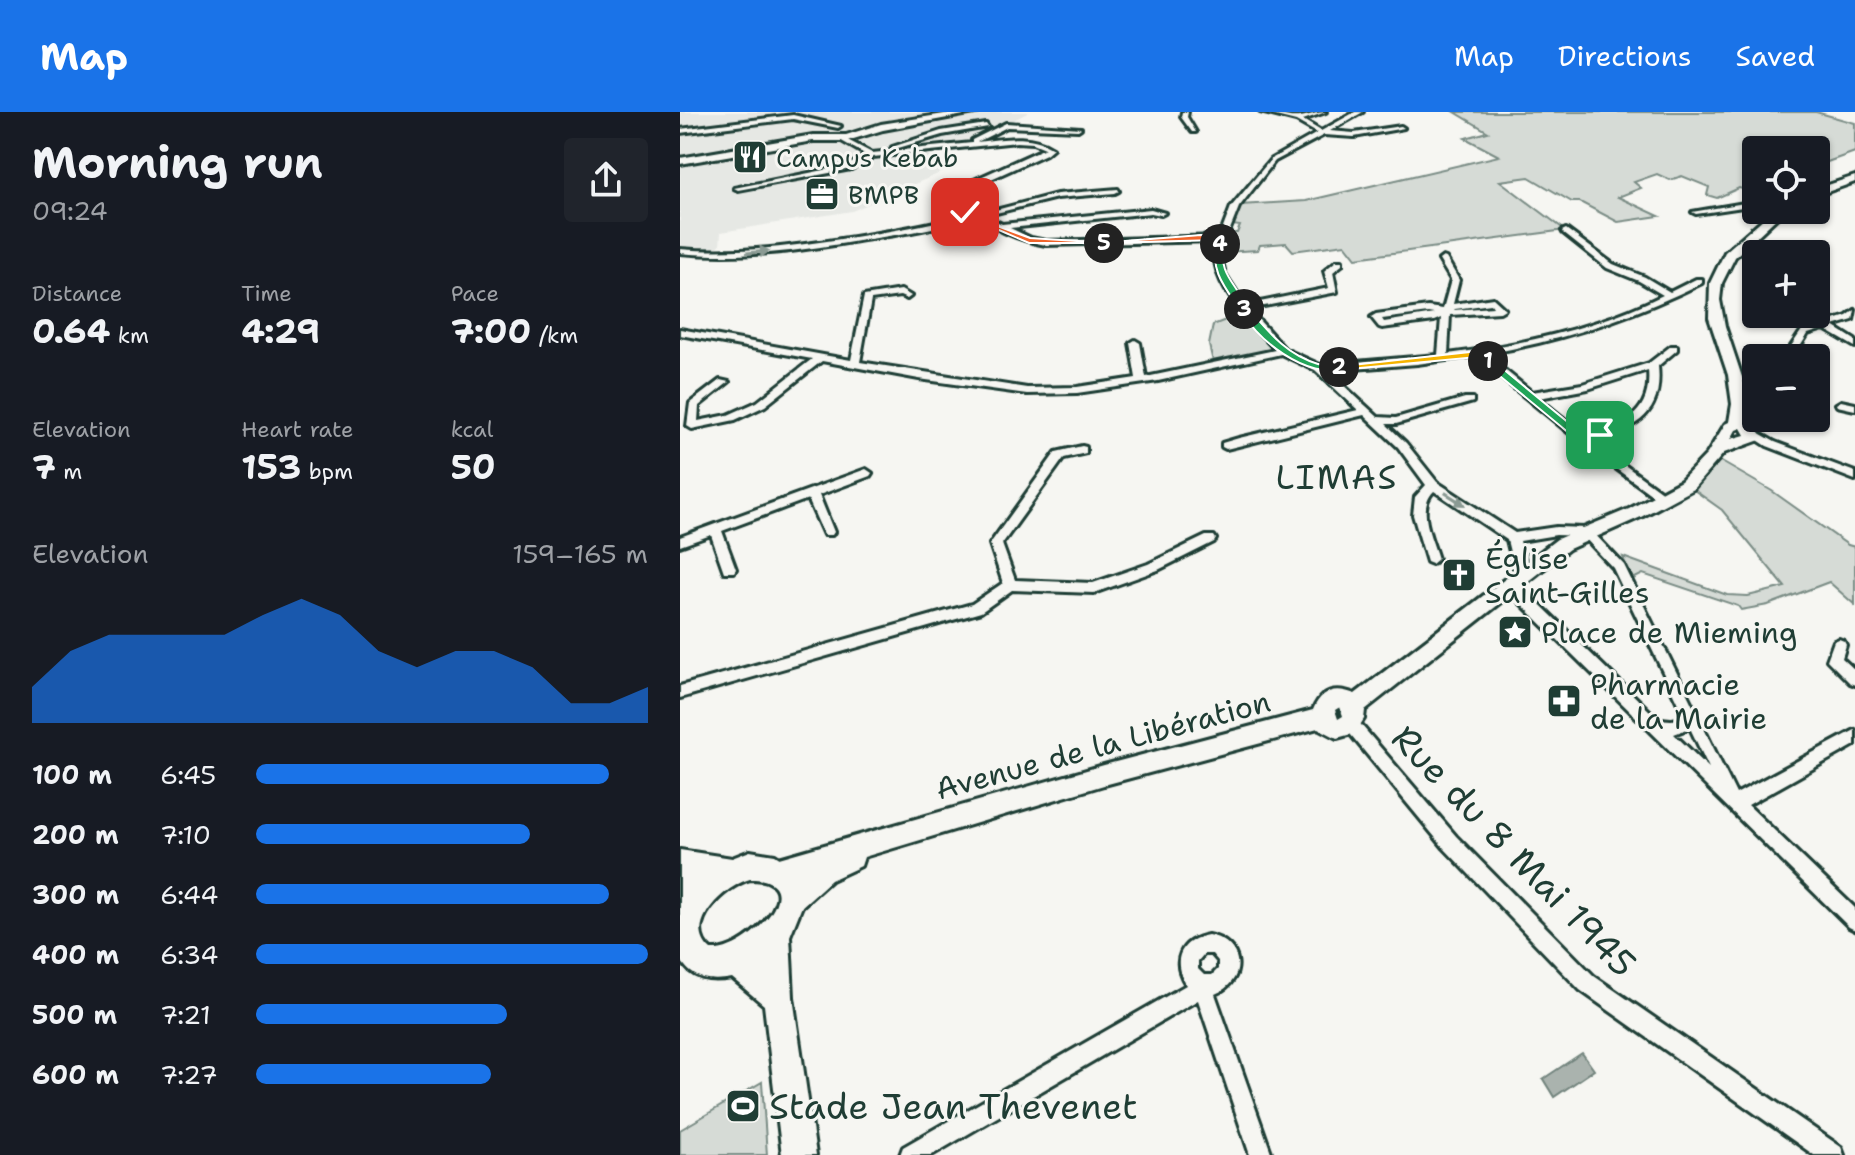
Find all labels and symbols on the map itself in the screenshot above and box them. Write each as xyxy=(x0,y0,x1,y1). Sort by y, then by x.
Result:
restaurant icon: Campus Kebab xyxy=(731,138,769,176)
place label: Campus Kebab xyxy=(776,140,958,175)
office icon: BMPB xyxy=(803,175,841,213)
place label: BMPB xyxy=(848,177,919,212)
pin xyxy=(931,178,999,246)
pin: 5 xyxy=(1084,223,1124,263)
pin: 4 xyxy=(1200,224,1240,264)
one-way arrow xyxy=(746,246,771,259)
pin: 3 xyxy=(1224,289,1264,329)
pin: 1 xyxy=(1468,341,1508,381)
pin: 2 xyxy=(1319,347,1359,387)
pin xyxy=(1566,401,1634,469)
district label: LIMAS xyxy=(1276,454,1398,500)
one-way arrow xyxy=(1444,492,1466,506)
place label: Église Saint-Gilles xyxy=(1485,538,1650,613)
church icon: Église Saint-Gilles xyxy=(1440,556,1478,594)
place label: Place de Mieming xyxy=(1541,612,1797,653)
place icon: Place de Mieming xyxy=(1496,613,1534,651)
place label: Pharmacie de la Mairie xyxy=(1590,664,1767,739)
street label: Avenue de la Libération xyxy=(931,681,1275,809)
pharmacy icon: Pharmacie de la Mairie xyxy=(1545,682,1583,720)
street label: Rue du 8 Mai 1945 xyxy=(1381,714,1647,988)
place label: Stade Jean Thevenet xyxy=(769,1082,1138,1131)
sports icon: Stade Jean Thevenet xyxy=(724,1087,762,1125)

